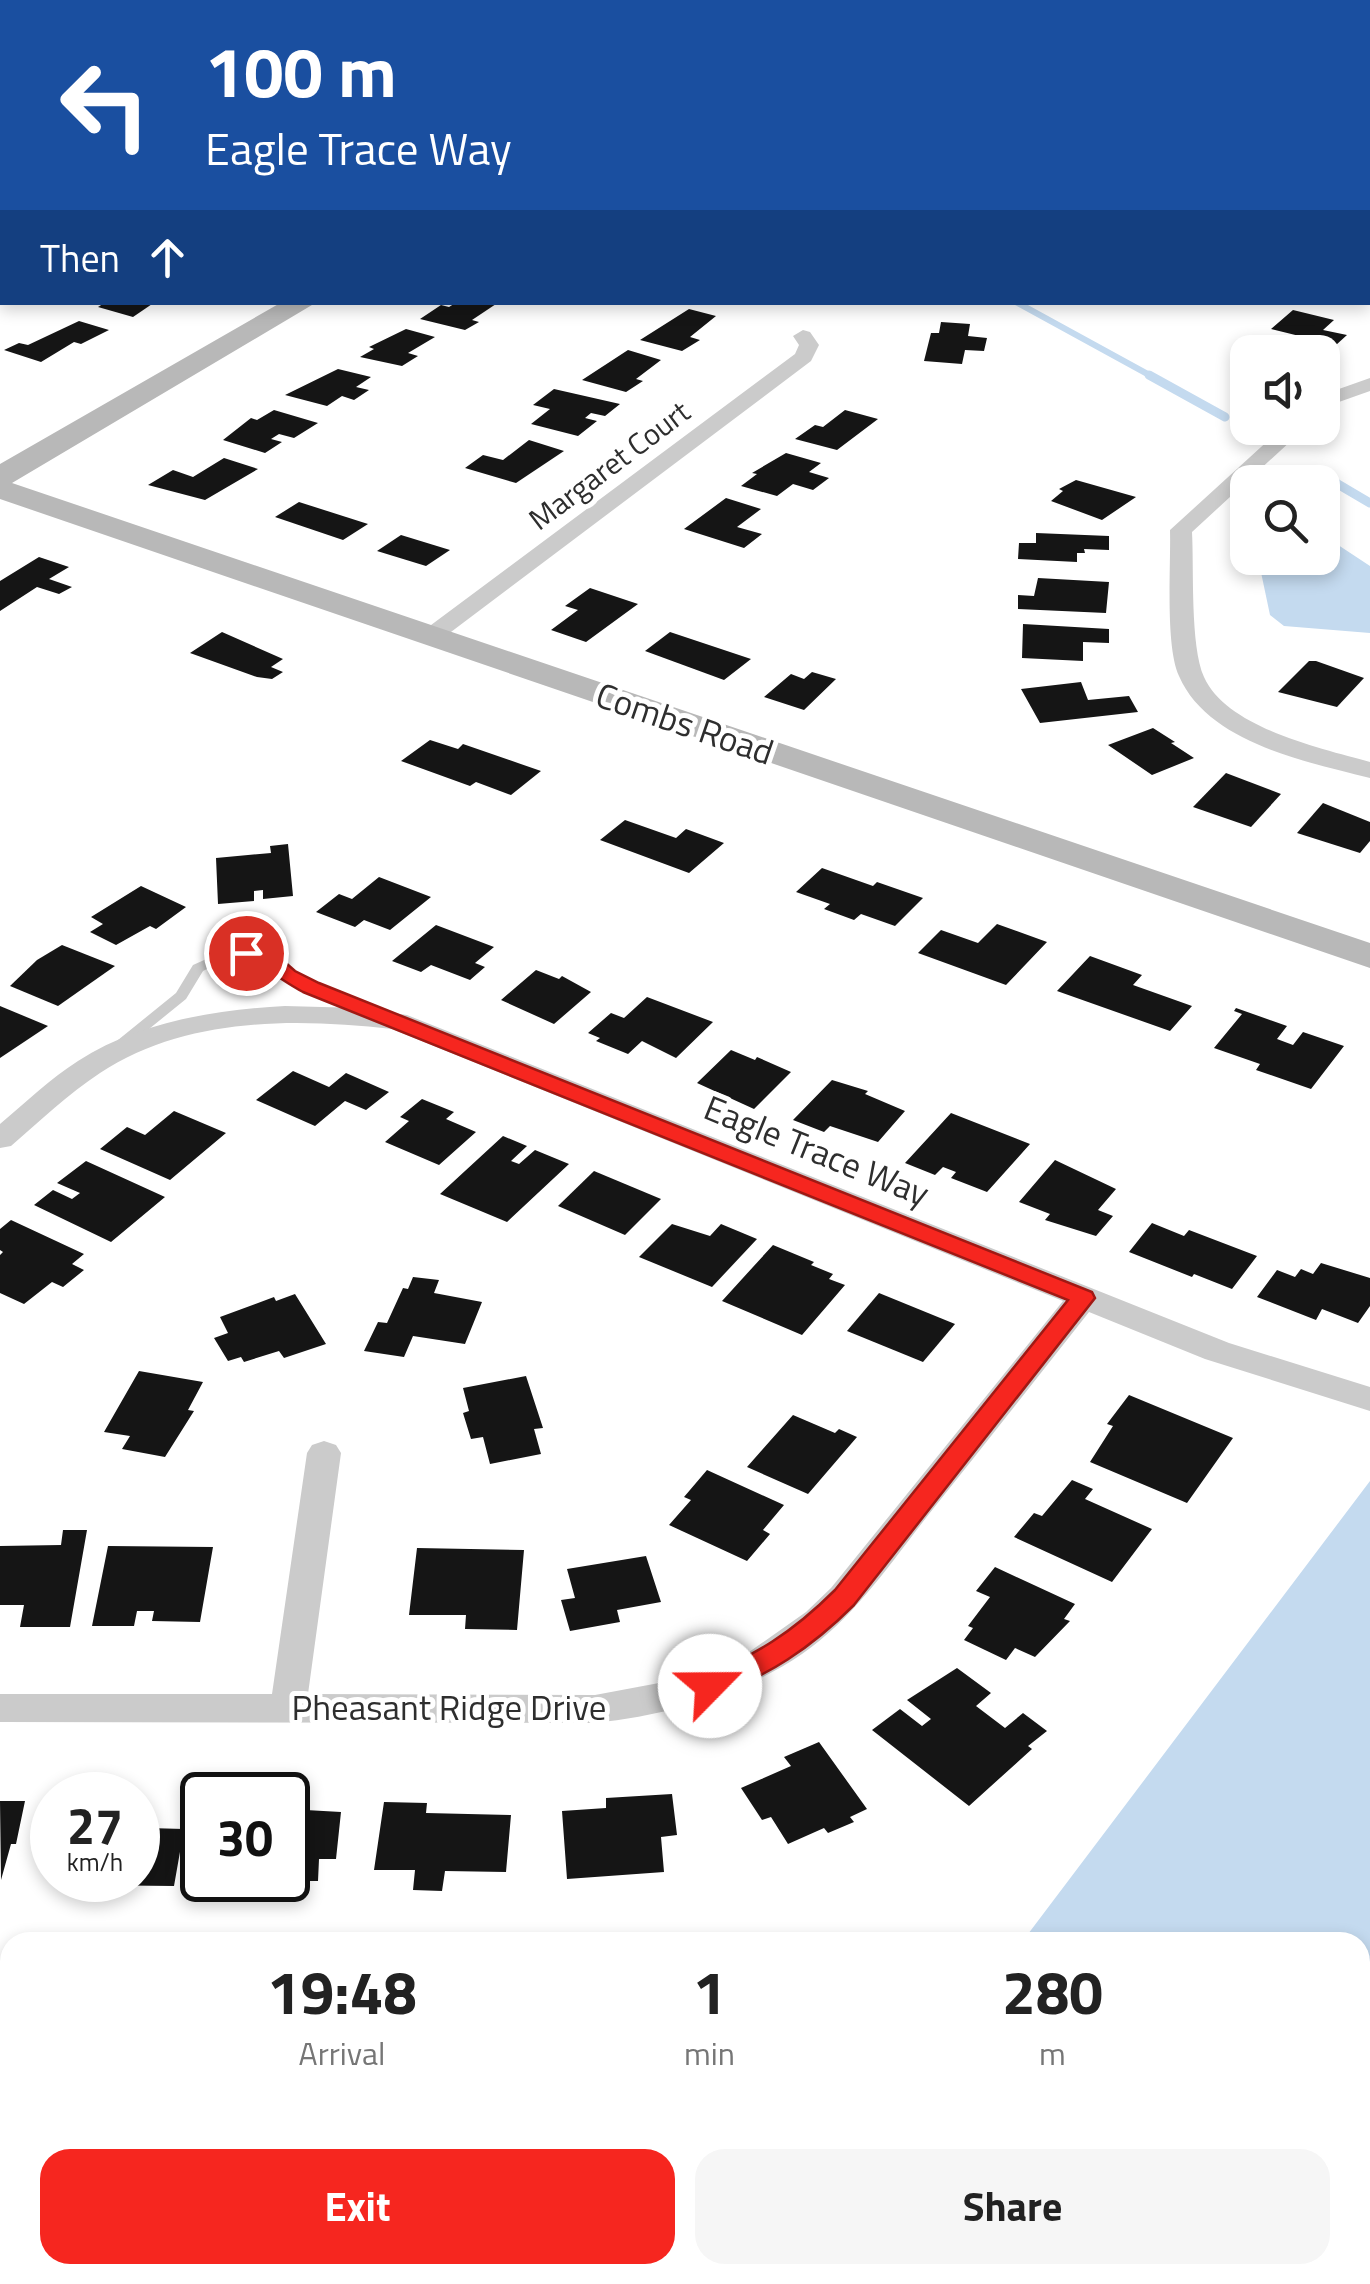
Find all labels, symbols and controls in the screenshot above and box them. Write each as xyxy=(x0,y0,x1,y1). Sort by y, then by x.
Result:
text: 100 m xyxy=(205,18,397,124)
icon: left xyxy=(40,40,170,170)
text: Eagle Trace Way xyxy=(205,114,512,182)
text: Then xyxy=(40,229,120,287)
icon: ahead xyxy=(140,230,195,285)
map controls xyxy=(1230,335,1340,575)
button: sound xyxy=(1230,335,1340,445)
street label: Margaret Court xyxy=(519,389,700,541)
button: search xyxy=(1230,465,1340,575)
street label: Combs Road xyxy=(589,667,781,779)
pin xyxy=(204,911,289,996)
icon: arrive xyxy=(219,926,274,981)
street label: Eagle Trace Way xyxy=(696,1080,938,1220)
position arrow xyxy=(658,1634,762,1738)
street label: Pheasant Ridge Drive xyxy=(292,1680,606,1734)
speed limit sign: 30 xyxy=(180,1772,310,1902)
text: 27 xyxy=(67,1787,123,1863)
text: km/h xyxy=(67,1843,123,1881)
text: 19:48 xyxy=(267,1946,417,2037)
text: 1 xyxy=(693,1946,726,2037)
text: 280 xyxy=(1002,1946,1103,2037)
text: Arrival xyxy=(299,2029,385,2077)
text: min xyxy=(684,2029,735,2077)
text: m xyxy=(1039,2029,1066,2077)
button: Exit xyxy=(40,2149,675,2264)
button: Share xyxy=(695,2149,1330,2264)

